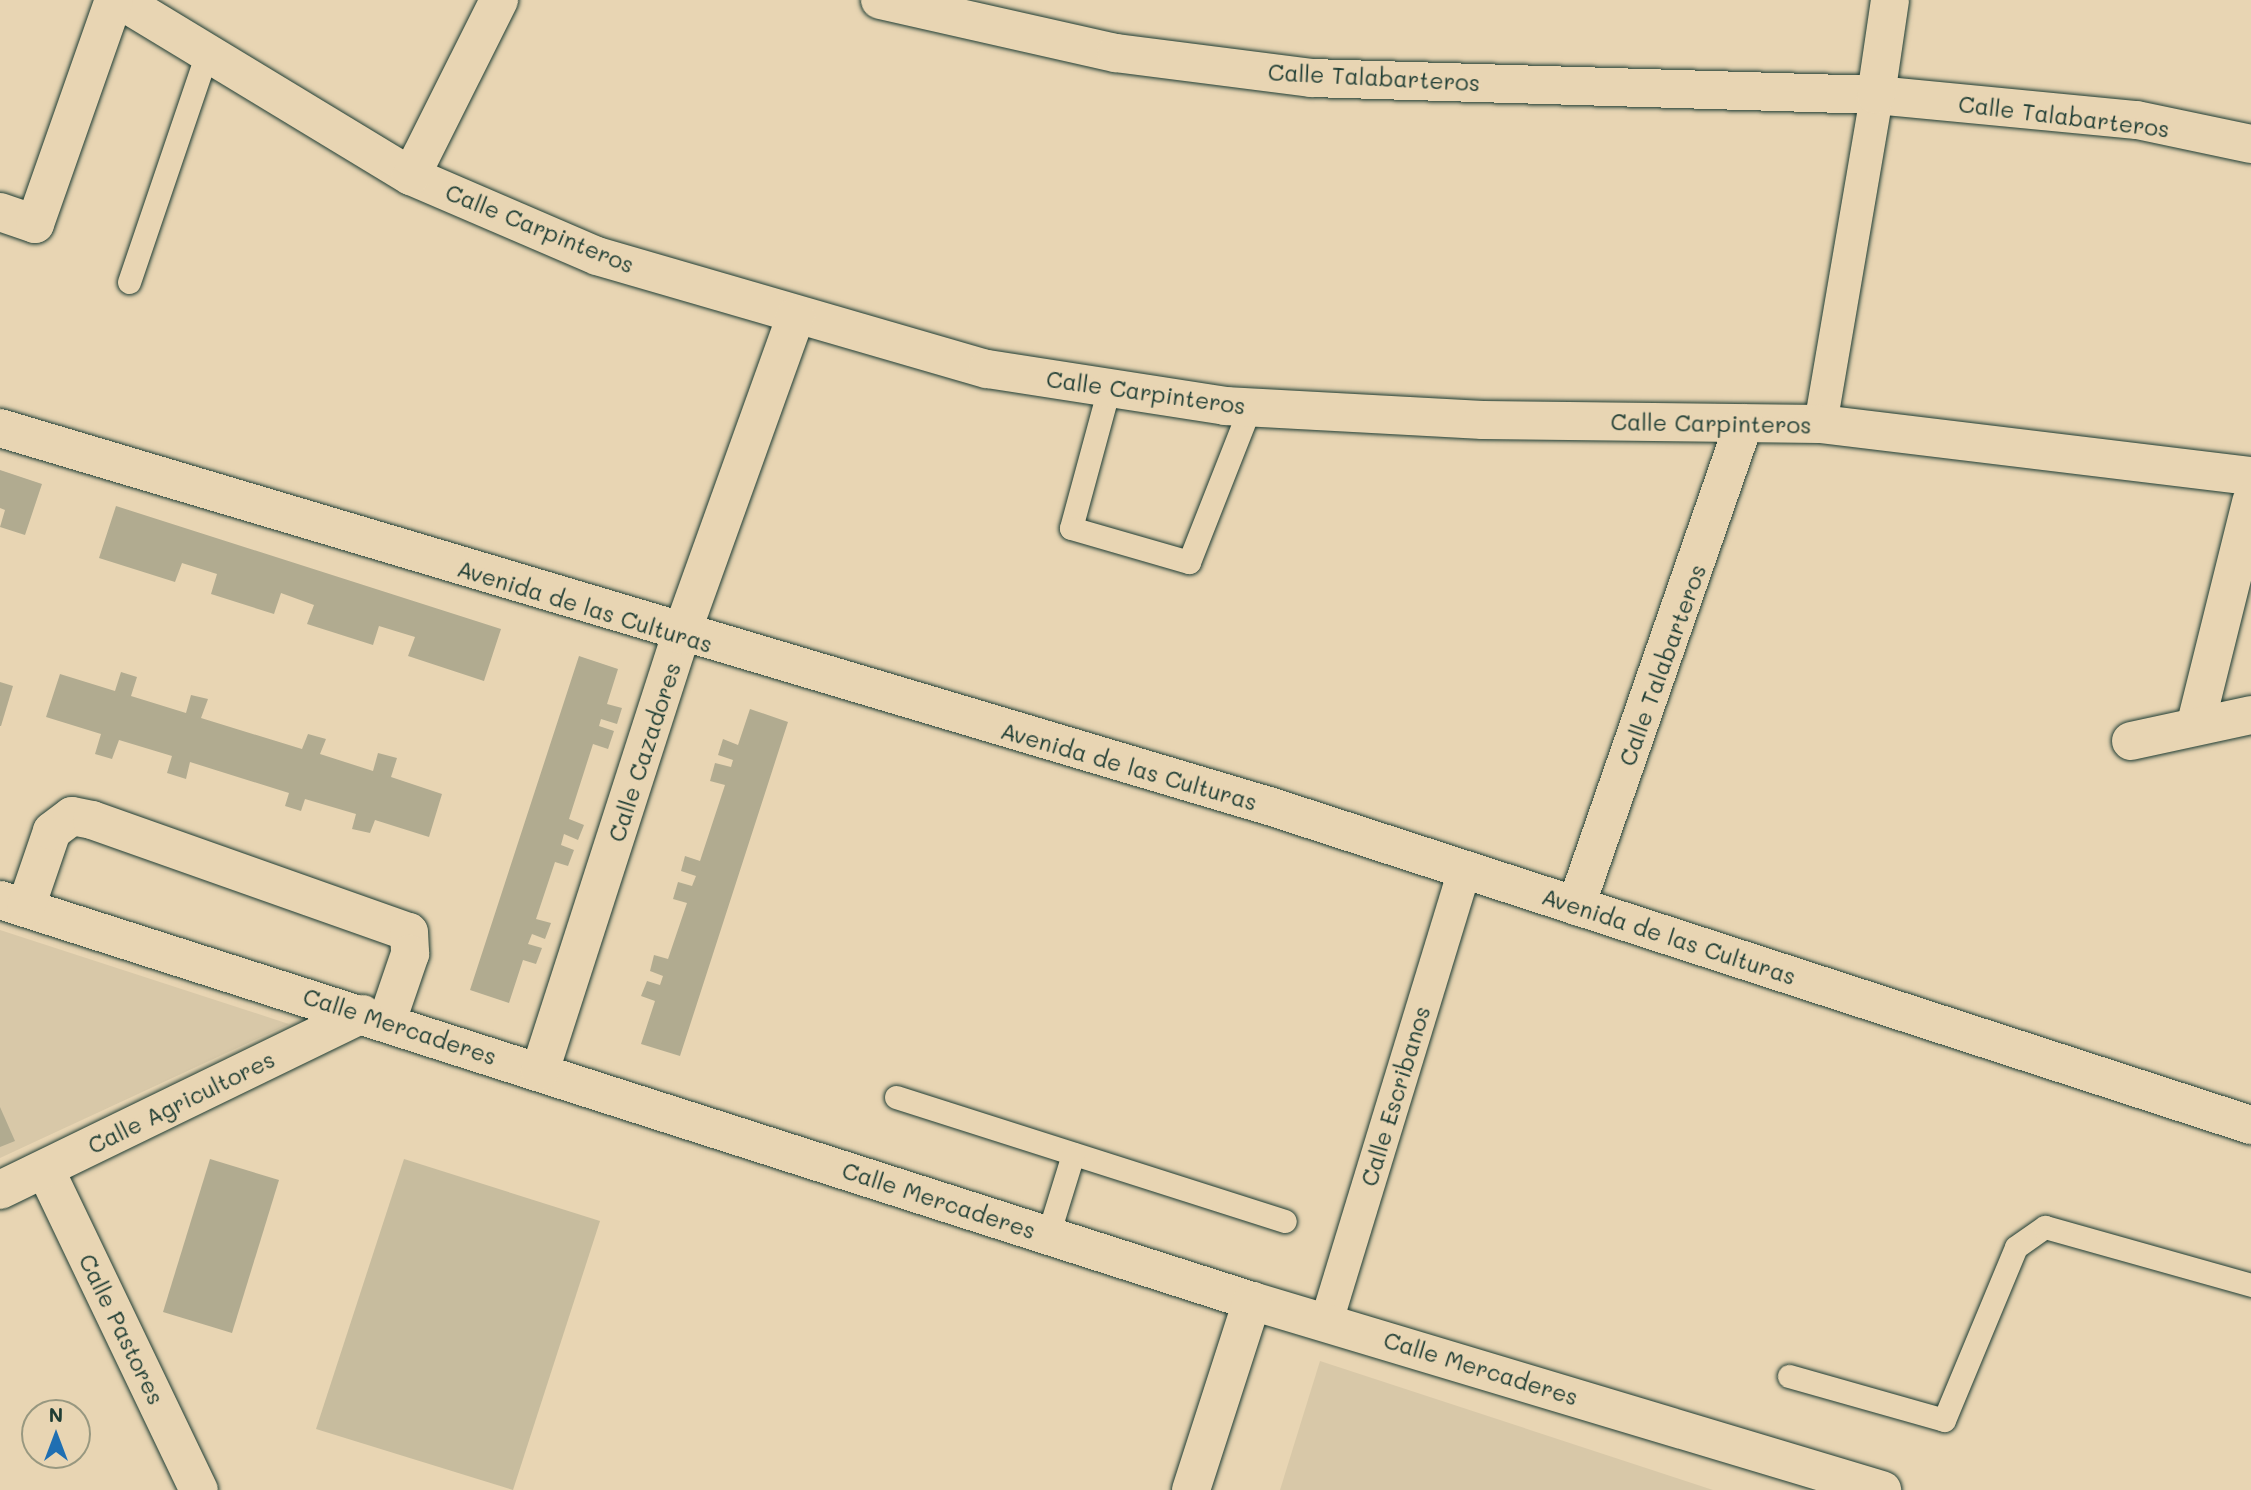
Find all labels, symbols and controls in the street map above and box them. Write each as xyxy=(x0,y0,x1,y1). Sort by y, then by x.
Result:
street label: Calle Talabarteros xyxy=(1267,58,1481,96)
street label: Calle Talabarteros xyxy=(1957,89,2171,143)
street label: Calle Carpinteros xyxy=(442,178,638,278)
street label: Calle Carpinteros xyxy=(1045,364,1247,420)
street label: Calle Carpinteros xyxy=(1610,407,1812,439)
street label: Avenida de las Culturas xyxy=(454,554,716,658)
street label: Calle Talabarteros xyxy=(1613,560,1711,770)
street label: Calle Cazadores xyxy=(602,659,686,845)
street label: Avenida de las Culturas xyxy=(998,716,1260,816)
street label: Avenida de las Culturas xyxy=(1539,882,1799,990)
street label: Calle Mercaderes xyxy=(300,982,500,1070)
street label: Calle Escribanos xyxy=(1354,1003,1436,1189)
street label: Calle Agricultores xyxy=(83,1045,279,1159)
street label: Calle Mercaderes xyxy=(839,1156,1039,1244)
street label: Calle Pastores xyxy=(74,1249,170,1409)
street label: Calle Mercaderes xyxy=(1381,1325,1581,1411)
north arrow xyxy=(21,1399,91,1469)
text: N xyxy=(49,1402,63,1427)

